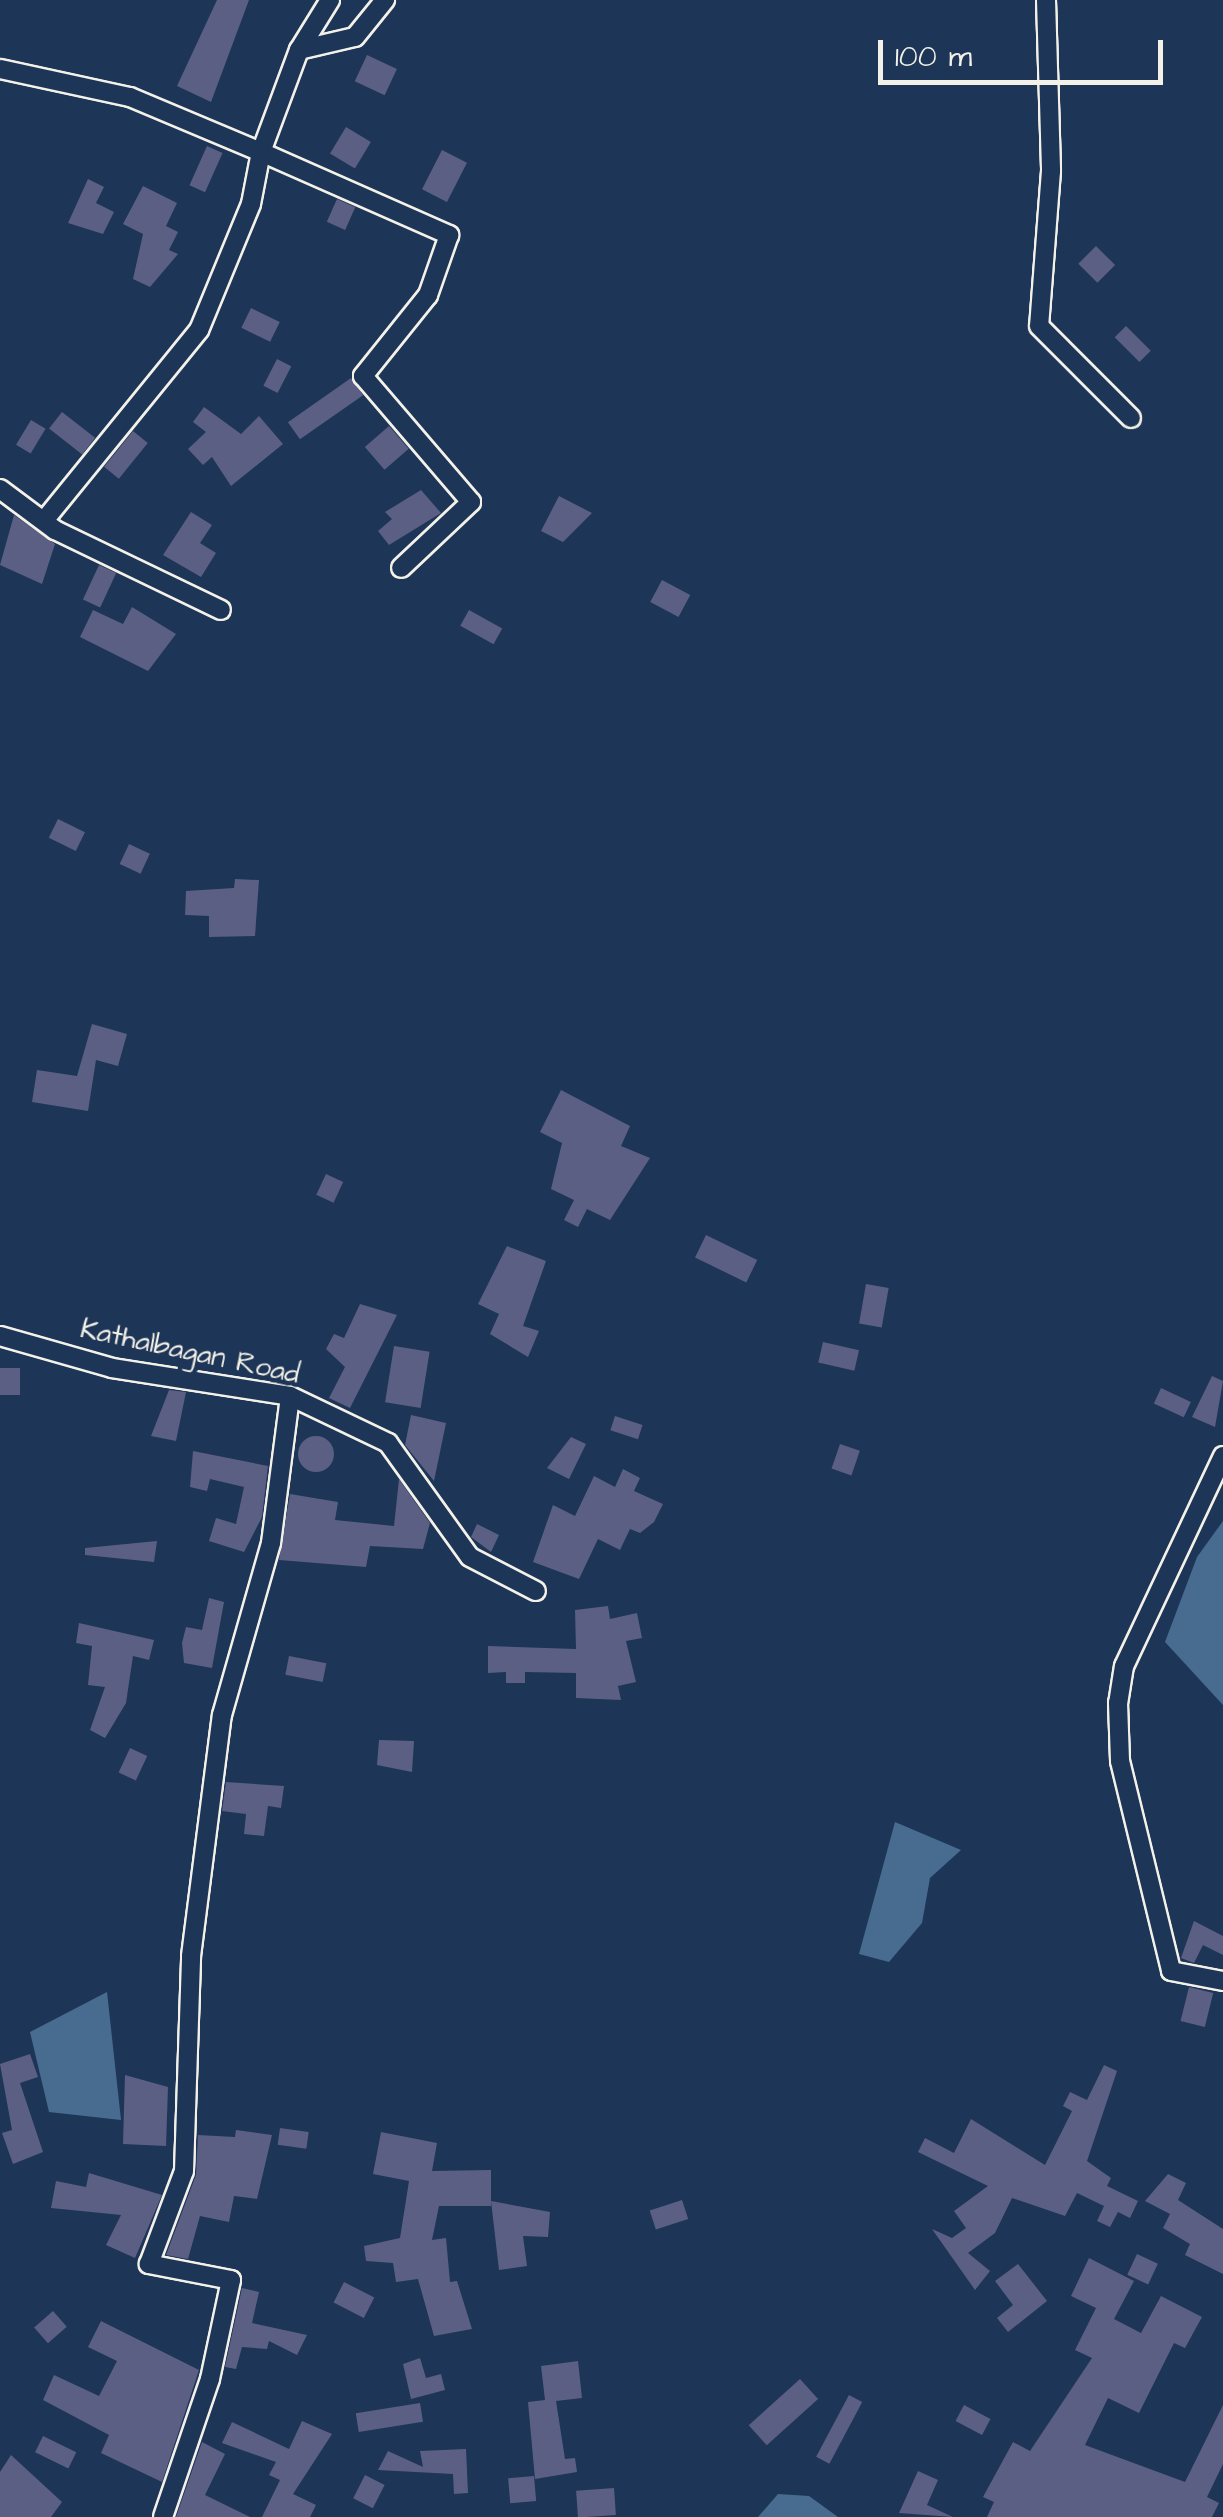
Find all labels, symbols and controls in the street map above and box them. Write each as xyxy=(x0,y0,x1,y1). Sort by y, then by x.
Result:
scale bar xyxy=(883,20,1168,82)
text: 100 m xyxy=(895,36,972,78)
street label: Kathalbagan Road xyxy=(77,1312,303,1392)

